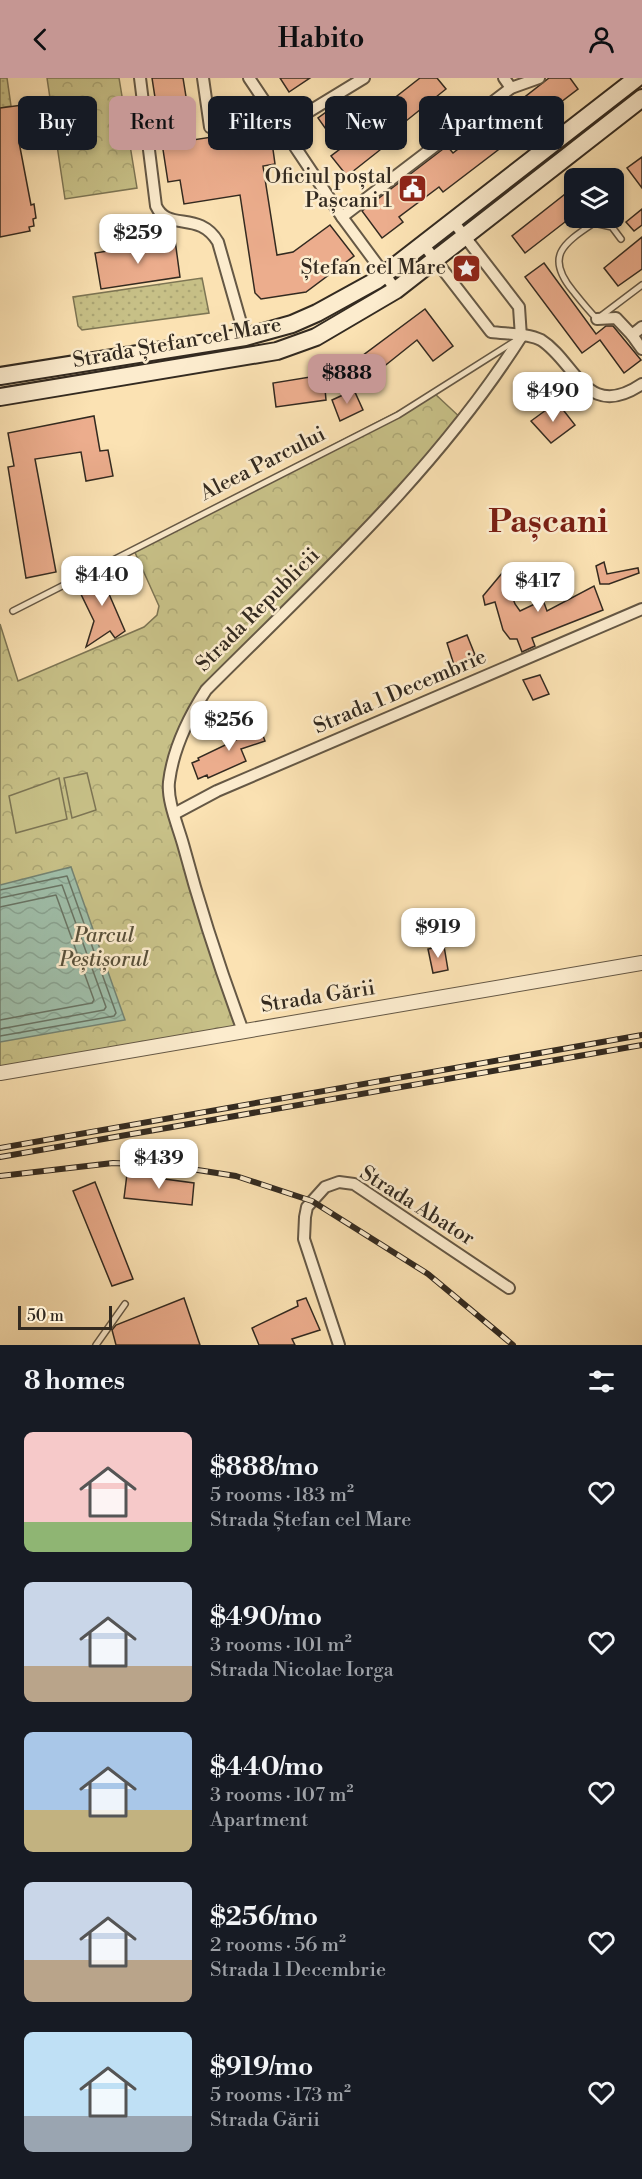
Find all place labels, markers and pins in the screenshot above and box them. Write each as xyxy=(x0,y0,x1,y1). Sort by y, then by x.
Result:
place label: Oficiul poștal Pașcani 1 xyxy=(265,164,392,214)
public building icon: Oficiul poștal Pașcani 1 xyxy=(397,173,429,205)
pin: $259 xyxy=(102,214,174,265)
place icon: Ștefan cel Mare xyxy=(451,252,483,284)
place label: Ștefan cel Mare xyxy=(301,255,446,281)
pin: $888 xyxy=(311,354,383,405)
pin: $490 xyxy=(517,372,589,423)
pin: $440 xyxy=(66,556,138,607)
pin: $417 xyxy=(502,562,574,613)
pin: $256 xyxy=(193,701,265,752)
pin: $919 xyxy=(402,908,474,959)
pin: $439 xyxy=(123,1139,195,1190)

